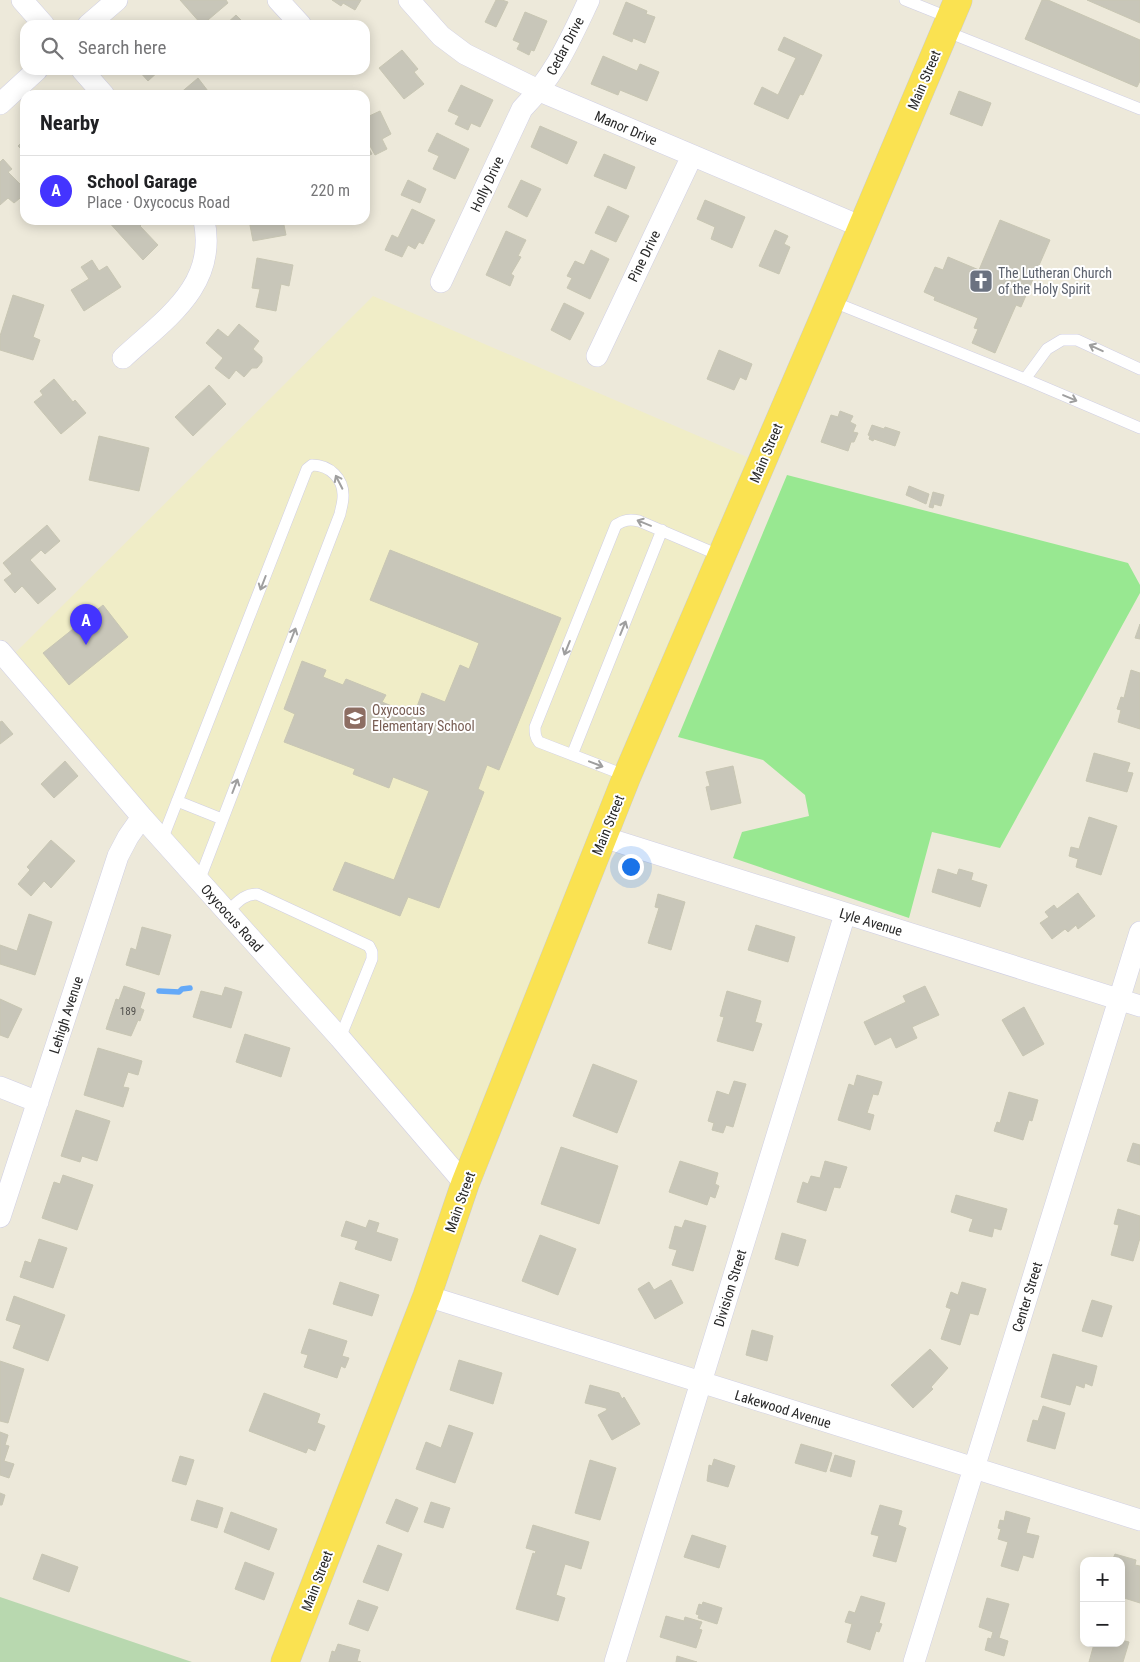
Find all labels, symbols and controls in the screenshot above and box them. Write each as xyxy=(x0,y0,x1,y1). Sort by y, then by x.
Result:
street label: Cedar Drive xyxy=(543,14,587,78)
search box xyxy=(20,20,370,75)
icon: search xyxy=(38,34,66,62)
text: Search here xyxy=(78,36,166,59)
street label: Main Street xyxy=(904,48,944,112)
street label: Manor Drive xyxy=(592,108,660,149)
text: Nearby xyxy=(40,111,99,135)
street label: Holly Drive xyxy=(467,153,507,214)
text: School Garage xyxy=(87,170,197,193)
text: A xyxy=(51,181,61,200)
text: 220 m xyxy=(311,181,350,200)
text: Place · Oxycocus Road xyxy=(87,193,230,212)
street label: Pine Drive xyxy=(625,227,664,284)
place label: The Lutheran Church of the Holy Spirit xyxy=(998,265,1112,297)
church icon: The Lutheran Church of the Holy Spirit xyxy=(968,268,994,294)
one-way arrow xyxy=(1089,343,1104,353)
one-way arrow xyxy=(1062,393,1077,403)
street label: Main Street xyxy=(746,421,786,485)
one-way arrow xyxy=(334,475,343,490)
one-way arrow xyxy=(637,518,652,527)
one-way arrow xyxy=(258,574,267,590)
pin: A xyxy=(70,604,102,645)
one-way arrow xyxy=(618,621,628,636)
one-way arrow xyxy=(290,627,299,642)
one-way arrow xyxy=(561,640,571,655)
place label: Oxycocus Elementary School xyxy=(372,702,475,734)
school or university icon: Oxycocus Elementary School xyxy=(342,705,368,731)
one-way arrow xyxy=(588,760,603,769)
one-way arrow xyxy=(231,779,240,794)
street label: Main Street xyxy=(589,793,627,857)
your location xyxy=(618,854,644,880)
street label: Oxycocus Road xyxy=(198,881,266,955)
street label: Lyle Avenue xyxy=(838,905,905,939)
street label: Lehigh Avenue xyxy=(46,974,86,1056)
house number: 189 xyxy=(120,1005,136,1018)
street label: Main Street xyxy=(442,1170,478,1234)
street label: Division Street xyxy=(711,1247,749,1329)
street label: Center Street xyxy=(1009,1260,1045,1334)
street label: Lakewood Avenue xyxy=(733,1387,833,1431)
street label: Main Street xyxy=(298,1549,336,1613)
map controls xyxy=(1080,1557,1125,1647)
button: + xyxy=(1080,1557,1125,1602)
button: − xyxy=(1080,1602,1125,1647)

